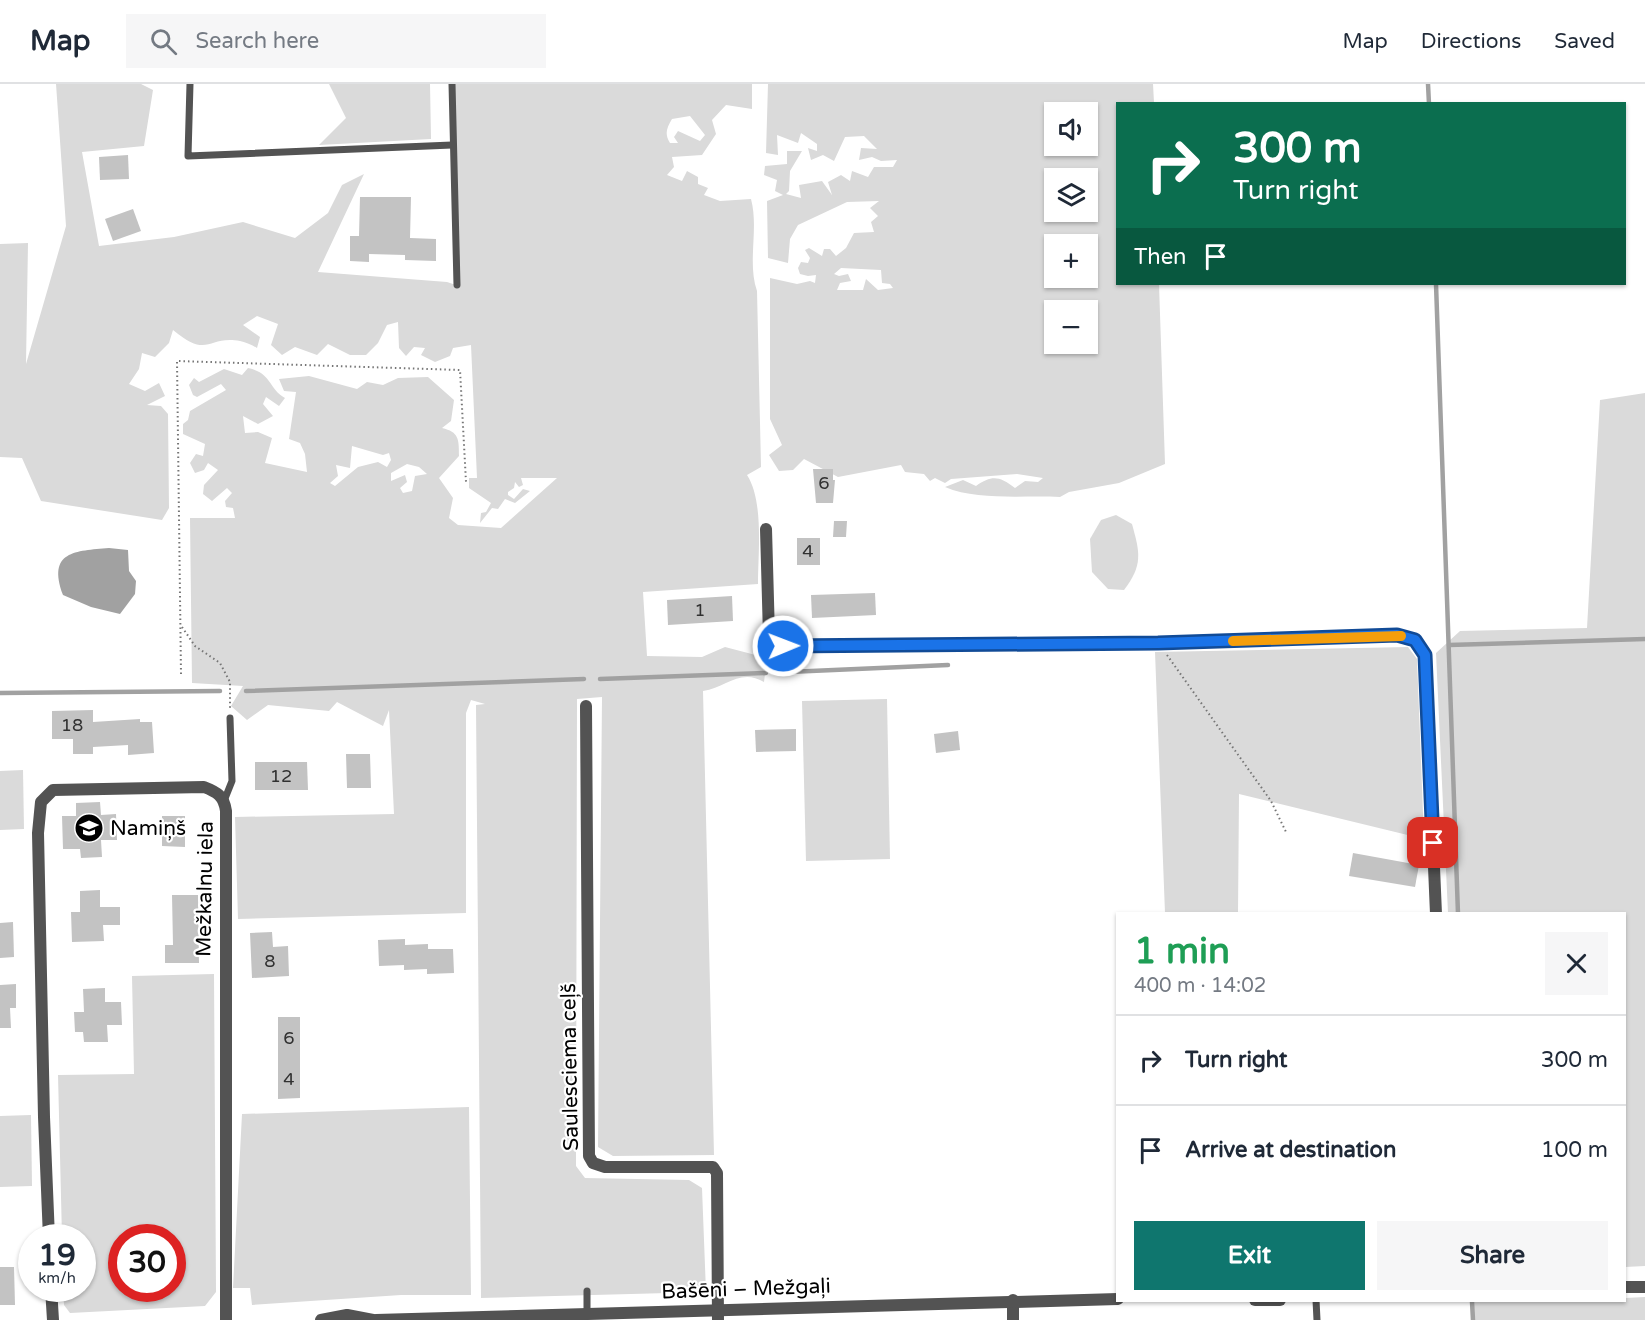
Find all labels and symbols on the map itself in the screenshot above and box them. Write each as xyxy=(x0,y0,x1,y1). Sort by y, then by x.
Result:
house number: 6 xyxy=(818,472,830,494)
house number: 4 xyxy=(802,540,814,562)
house number: 1 xyxy=(694,599,706,621)
position arrow xyxy=(751,614,815,678)
house number: 18 xyxy=(61,714,83,736)
house number: 12 xyxy=(270,765,292,787)
school or university icon: Namiņš xyxy=(73,812,105,844)
place label: Namiņš xyxy=(110,816,186,841)
pin xyxy=(1407,817,1458,868)
street label: Mežkalnu iela xyxy=(191,821,219,957)
house number: 8 xyxy=(264,950,276,972)
street label: Saulesciema ceļš xyxy=(556,983,584,1151)
house number: 6 xyxy=(283,1027,295,1049)
house number: 4 xyxy=(283,1068,295,1090)
speed limit sign: 30 xyxy=(108,1224,186,1302)
street label: Bašēni – Mežgaļi xyxy=(661,1274,831,1304)

